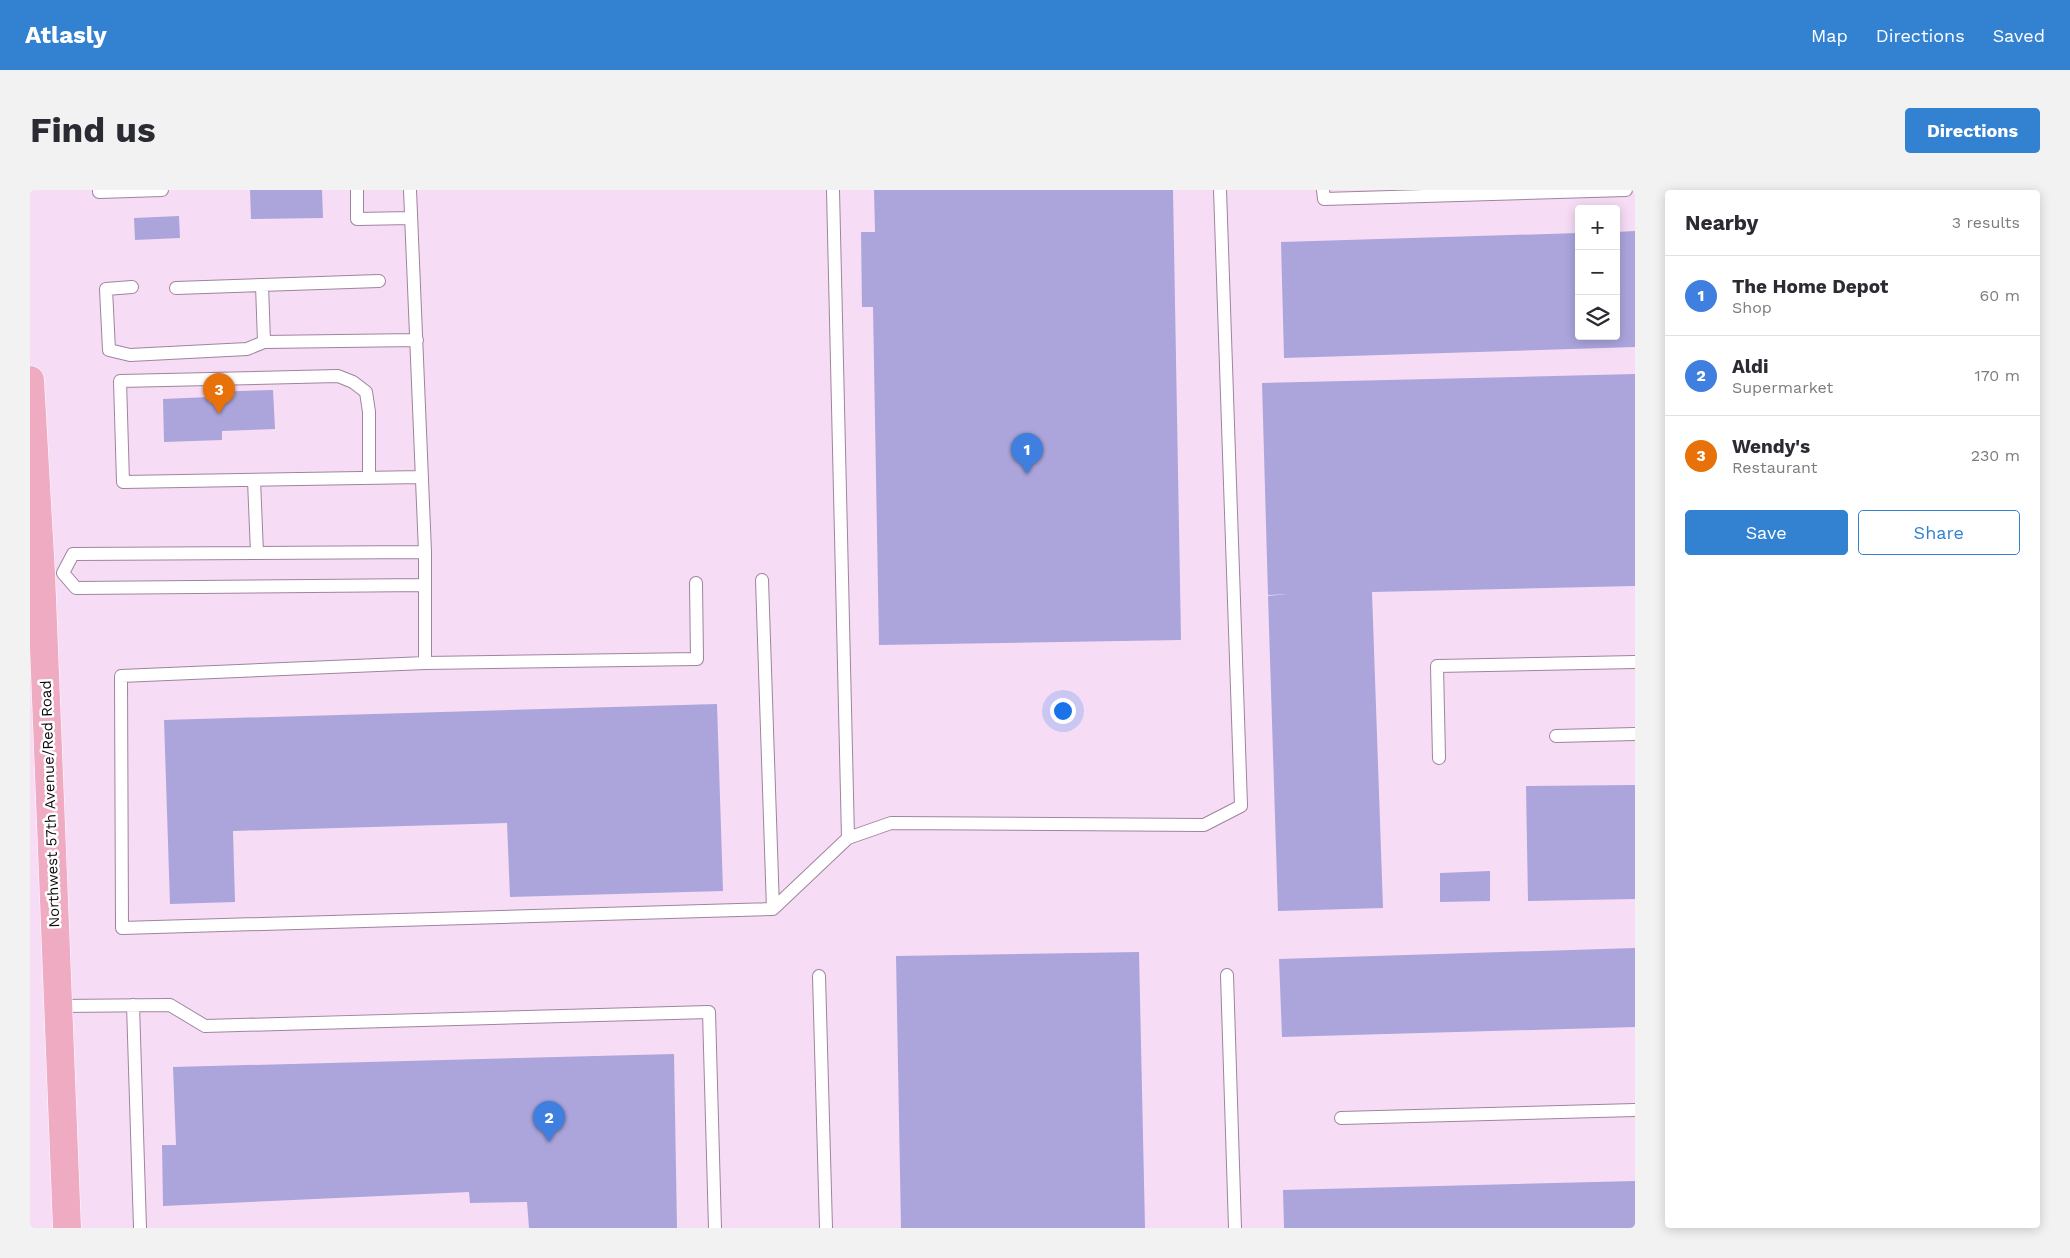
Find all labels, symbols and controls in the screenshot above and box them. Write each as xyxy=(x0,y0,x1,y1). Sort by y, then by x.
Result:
text: Atlasly xyxy=(25,21,107,49)
text: Map xyxy=(1811,25,1848,46)
text: Directions xyxy=(1876,25,1965,46)
text: Saved xyxy=(1993,25,2045,46)
button: Directions xyxy=(1905,108,2040,153)
text: Find us xyxy=(30,109,156,151)
map controls xyxy=(1575,205,1620,340)
button: + xyxy=(1575,205,1620,250)
text: Nearby xyxy=(1685,210,1758,235)
text: 3 results xyxy=(1952,213,2020,232)
button: − xyxy=(1575,250,1620,295)
text: The Home Depot xyxy=(1732,275,1888,298)
text: 1 xyxy=(1698,286,1704,305)
text: 60 m xyxy=(1980,286,2020,305)
button: layers xyxy=(1575,295,1620,340)
text: Shop xyxy=(1732,298,1772,317)
text: Aldi xyxy=(1732,355,1769,378)
text: 2 xyxy=(1696,366,1706,385)
text: 170 m xyxy=(1974,366,2020,385)
pin: 3 xyxy=(203,373,235,414)
text: Supermarket xyxy=(1732,378,1833,397)
pin: 1 xyxy=(1011,433,1043,474)
text: Wendy's xyxy=(1732,435,1810,458)
text: 3 xyxy=(1696,446,1706,465)
text: 230 m xyxy=(1971,446,2020,465)
text: Restaurant xyxy=(1732,458,1818,477)
button: Save xyxy=(1685,510,1848,555)
button: Share xyxy=(1858,510,2020,555)
street label: Northwest 57th Avenue/Red Road xyxy=(37,680,63,928)
your location xyxy=(1050,698,1076,724)
pin: 2 xyxy=(533,1101,565,1142)

